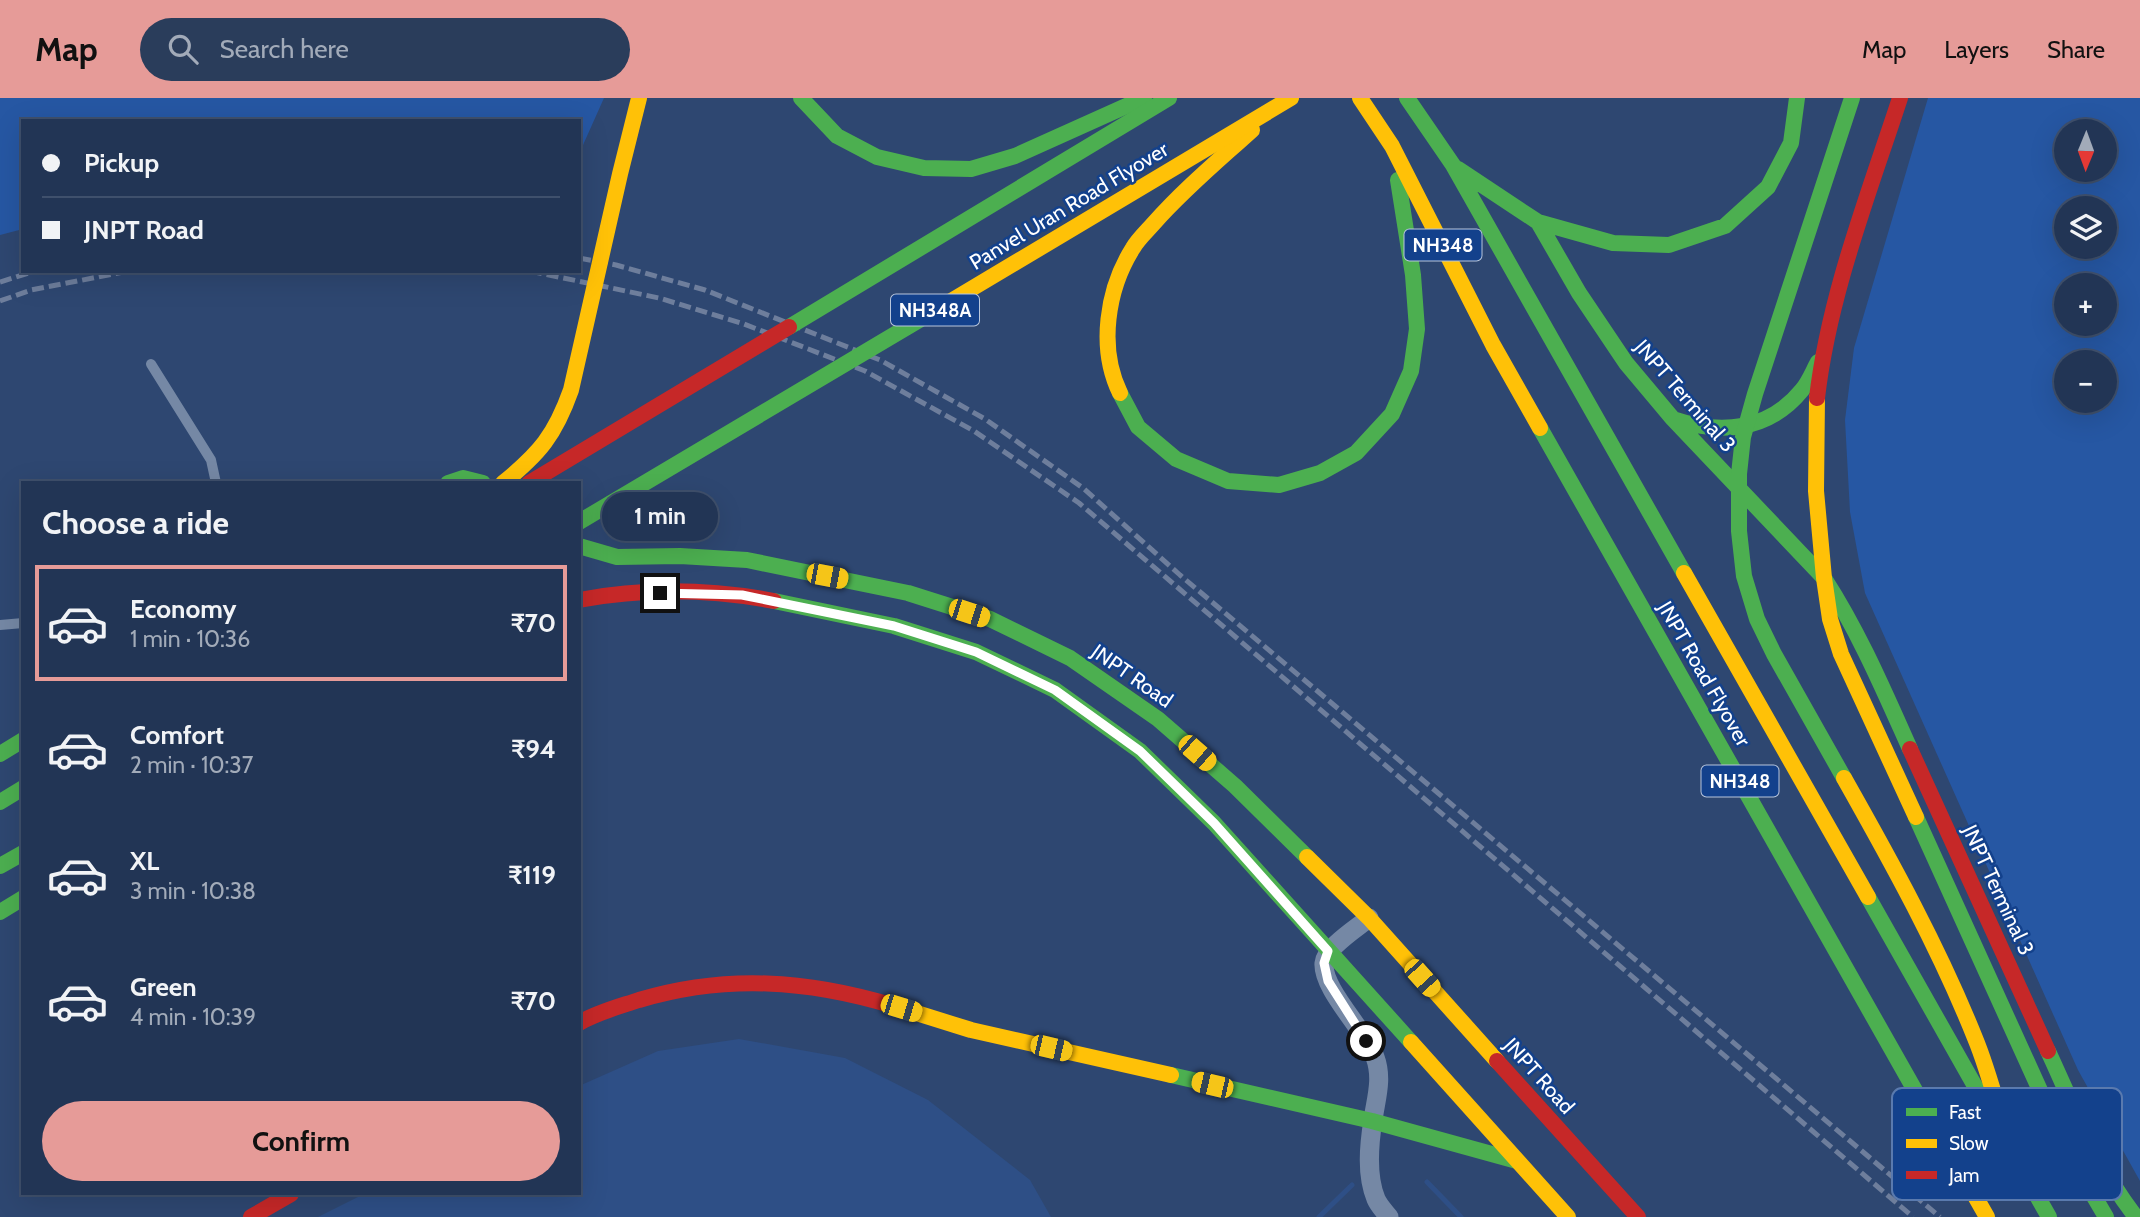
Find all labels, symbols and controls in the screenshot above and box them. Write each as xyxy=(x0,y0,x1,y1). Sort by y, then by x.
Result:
search box xyxy=(140,18,630,81)
text: Map xyxy=(35,29,98,69)
icon: search xyxy=(164,30,202,68)
text: Search here xyxy=(220,33,349,65)
text: Map xyxy=(1862,35,1906,64)
text: Layers xyxy=(1944,35,2009,64)
text: Share xyxy=(2047,35,2105,64)
north arrow xyxy=(2054,119,2118,182)
map controls xyxy=(2054,119,2117,413)
street label: Panvel Uran Road Flyover xyxy=(965,136,1173,275)
text: Pickup xyxy=(84,147,159,179)
button: layers xyxy=(2054,196,2117,259)
text: JNPT Road xyxy=(84,214,204,246)
road number: NH348 xyxy=(1404,230,1482,260)
button: + xyxy=(2054,273,2117,336)
road number: NH348A xyxy=(891,294,979,326)
street label: JNPT Terminal 3 xyxy=(1629,334,1741,457)
button: − xyxy=(2054,350,2117,413)
callout: 1 min xyxy=(602,491,718,540)
text: 1 min xyxy=(634,502,686,530)
text: Choose a ride xyxy=(42,503,229,542)
car xyxy=(805,562,850,590)
route end xyxy=(644,577,676,609)
icon: car xyxy=(46,592,109,655)
text: Economy xyxy=(130,593,236,625)
street label: JNPT Road Flyover xyxy=(1652,596,1756,751)
car xyxy=(946,597,993,629)
text: ₹70 xyxy=(510,607,556,639)
text: 1 min · 10:36 xyxy=(130,625,250,653)
street label: JNPT Road xyxy=(1086,638,1178,713)
icon: car xyxy=(46,718,109,781)
text: Comfort xyxy=(130,719,224,751)
car xyxy=(1175,731,1220,775)
text: ₹94 xyxy=(511,733,556,765)
text: 2 min · 10:37 xyxy=(130,751,253,779)
road number: NH348 xyxy=(1702,766,1778,796)
street label: JNPT Terminal 3 xyxy=(1957,820,2040,959)
icon: car xyxy=(46,844,109,907)
text: XL xyxy=(130,845,159,877)
text: ₹119 xyxy=(508,859,556,891)
text: 3 min · 10:38 xyxy=(130,877,256,905)
car xyxy=(1401,955,1444,1001)
icon: car xyxy=(46,970,109,1033)
text: Green xyxy=(130,971,197,1003)
text: ₹70 xyxy=(510,985,556,1017)
car xyxy=(878,992,925,1024)
text: 4 min · 10:39 xyxy=(130,1003,256,1031)
route start xyxy=(1350,1025,1382,1057)
street label: JNPT Road xyxy=(1498,1032,1580,1119)
car xyxy=(1029,1033,1074,1063)
car xyxy=(1190,1070,1235,1100)
legend xyxy=(1892,1088,2122,1200)
button: Confirm xyxy=(42,1101,560,1181)
text: Fast xyxy=(1949,1101,1982,1124)
text: Slow xyxy=(1949,1132,1989,1155)
text: Jam xyxy=(1948,1164,1979,1187)

